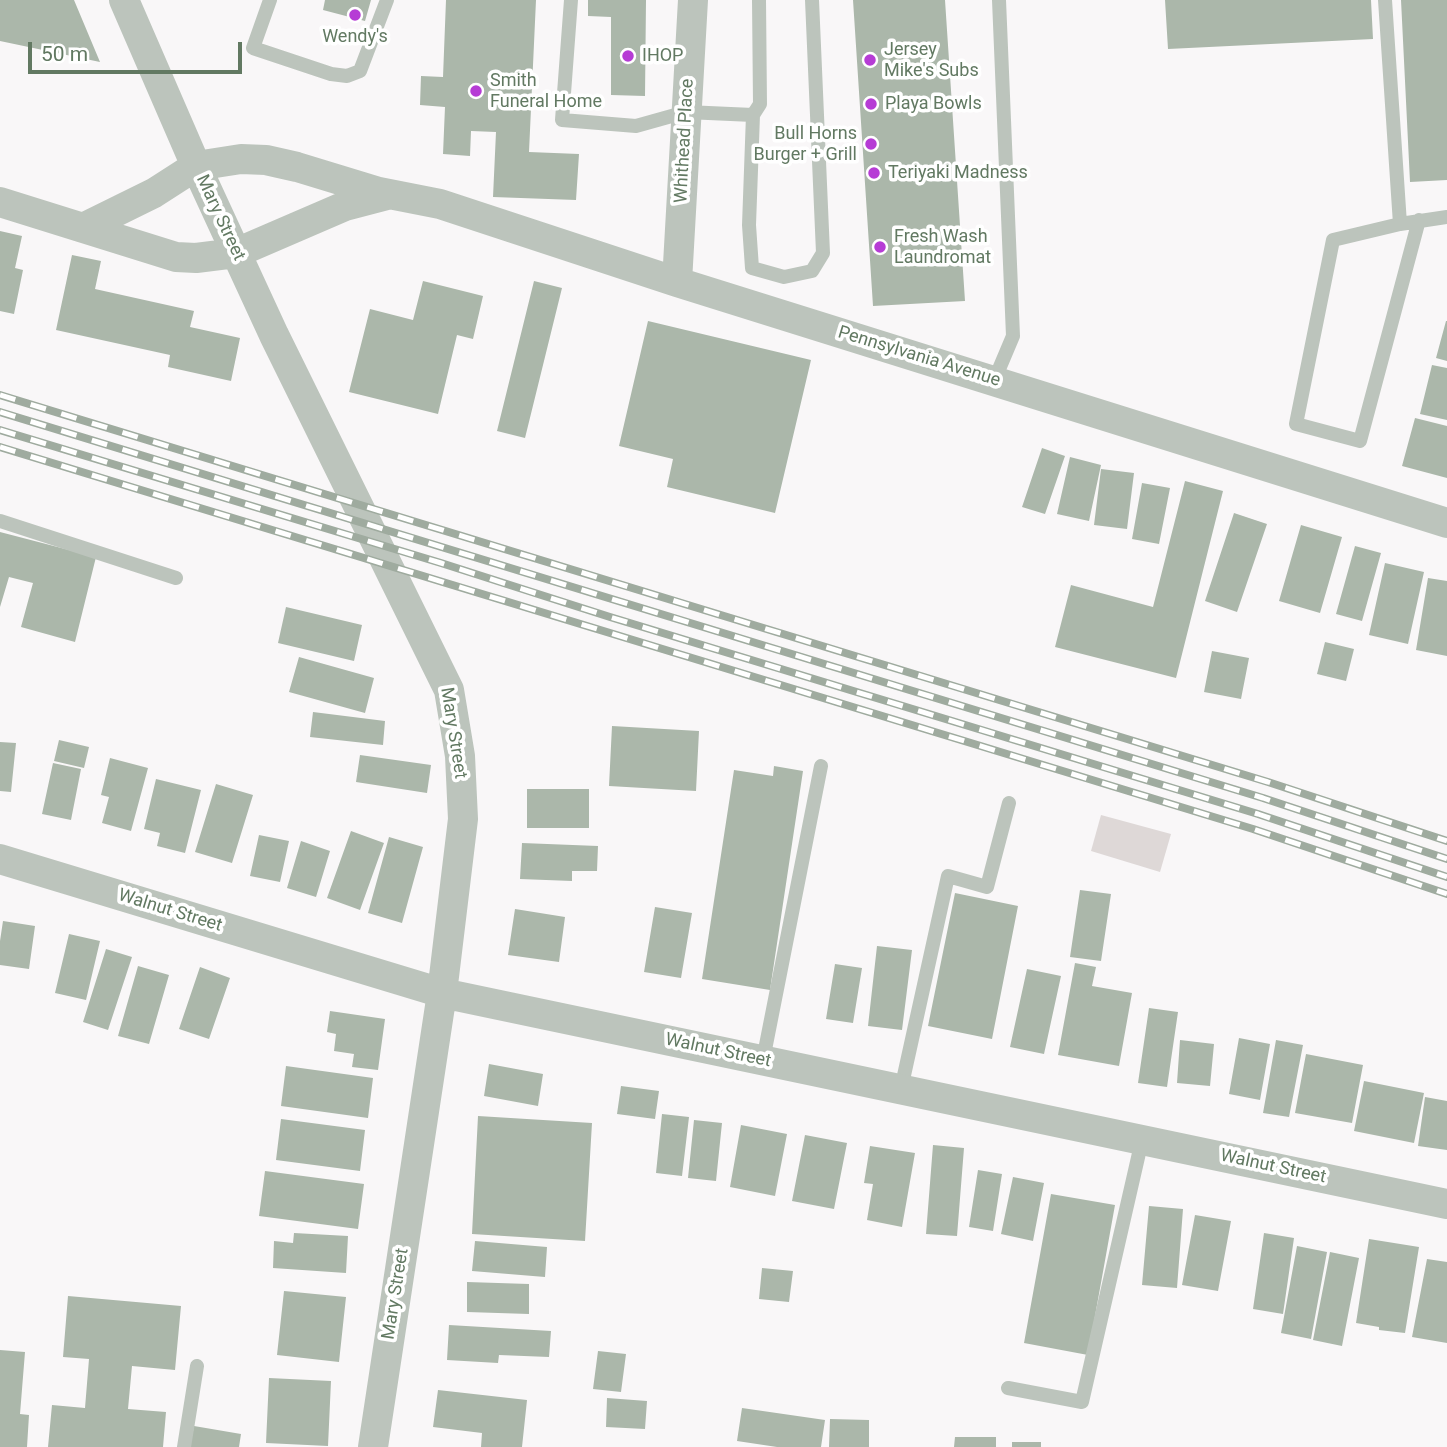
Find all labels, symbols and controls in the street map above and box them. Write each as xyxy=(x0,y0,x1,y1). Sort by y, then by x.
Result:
marker: Wendy's xyxy=(347,7,363,23)
place label: Wendy's xyxy=(322,26,388,48)
scale bar xyxy=(32,28,245,72)
place label: Jersey Mike's Subs xyxy=(884,39,979,82)
text: 50 m xyxy=(41,42,88,66)
place label: IHOP xyxy=(642,45,683,67)
marker: IHOP xyxy=(620,48,636,64)
marker: Jersey Mike's Subs xyxy=(862,52,878,68)
place label: Smith Funeral Home xyxy=(490,70,602,112)
street label: Whithead Place xyxy=(671,78,699,204)
marker: Smith Funeral Home xyxy=(468,83,484,99)
place label: Playa Bowls xyxy=(885,93,982,115)
marker: Playa Bowls xyxy=(863,96,879,112)
place label: Bull Horns Burger + Grill xyxy=(754,123,857,166)
marker: Bull Horns Burger + Grill xyxy=(863,136,879,152)
place label: Teriyaki Madness xyxy=(888,162,1028,184)
marker: Teriyaki Madness xyxy=(866,165,882,181)
street label: Mary Street xyxy=(191,172,249,264)
place label: Fresh Wash Laundromat xyxy=(894,226,991,268)
marker: Fresh Wash Laundromat xyxy=(872,239,888,255)
street label: Pennsylvania Avenue xyxy=(835,322,1003,392)
street label: Mary Street xyxy=(435,686,471,780)
street label: Walnut Street xyxy=(115,885,225,937)
street label: Walnut Street xyxy=(663,1029,773,1073)
street label: Walnut Street xyxy=(1218,1145,1328,1189)
street label: Mary Street xyxy=(378,1247,414,1341)

